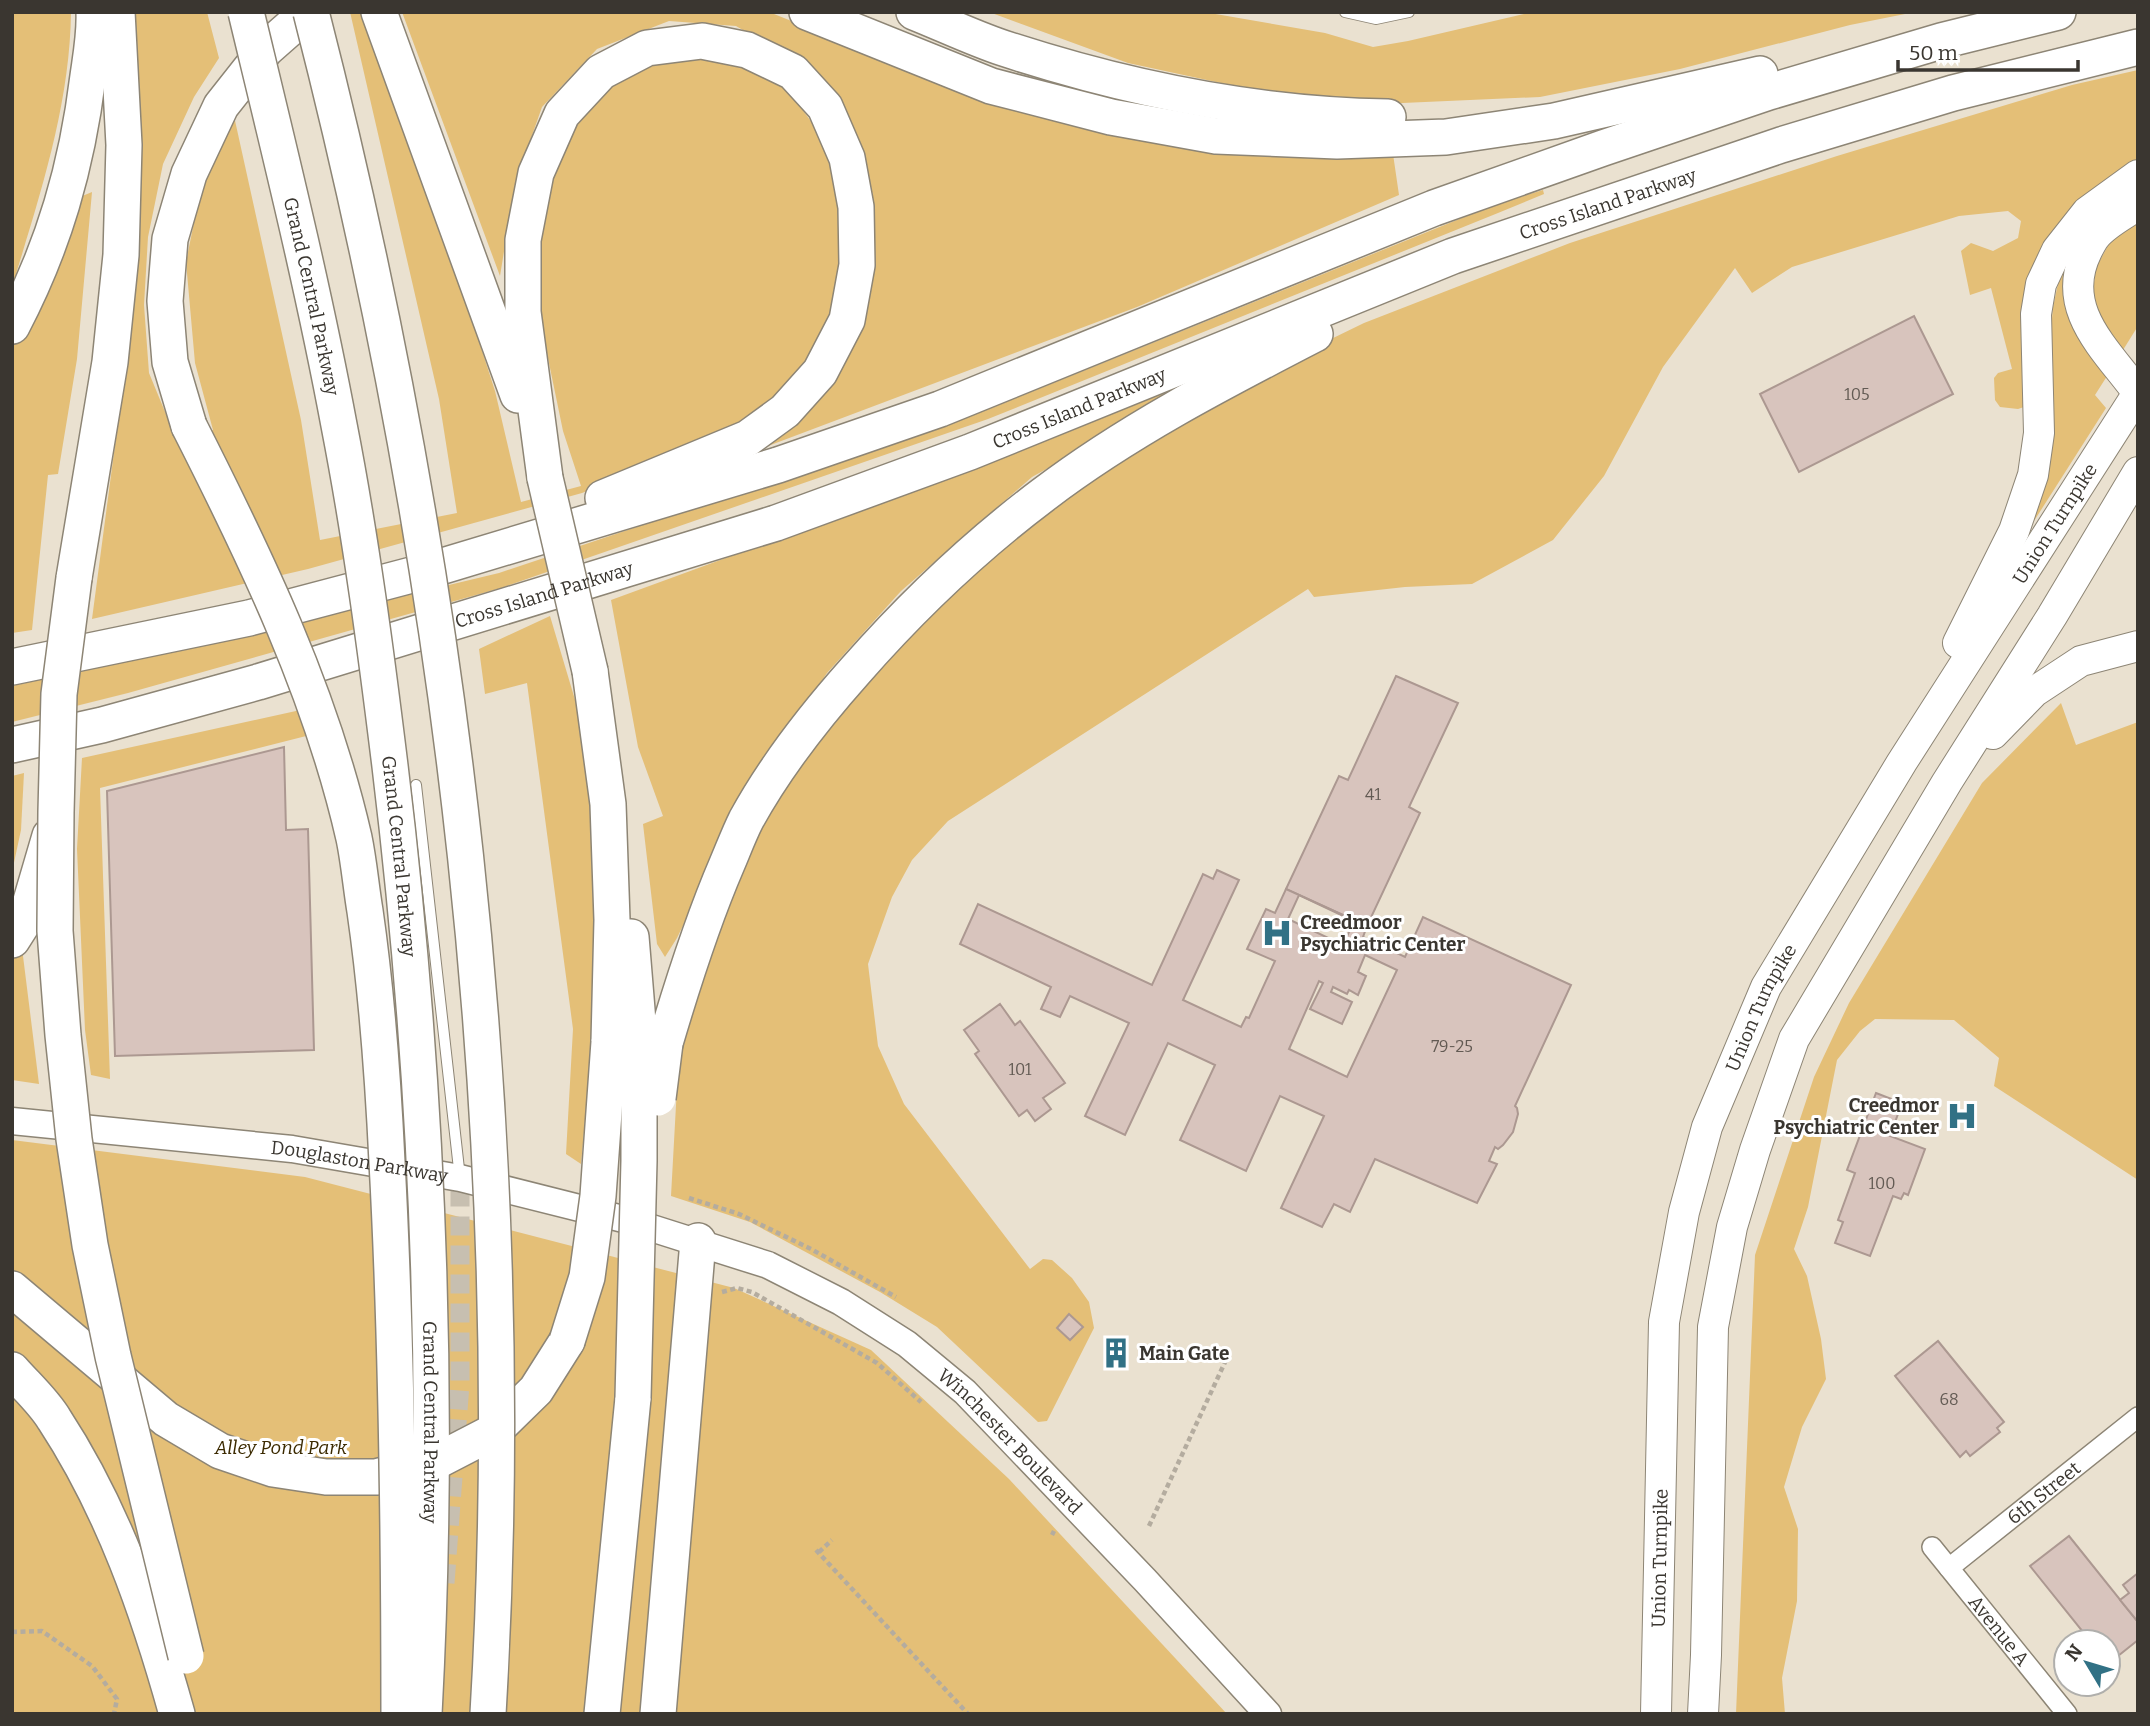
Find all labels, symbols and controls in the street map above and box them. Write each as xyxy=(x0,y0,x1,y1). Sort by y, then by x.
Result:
scale bar xyxy=(1898,28,2078,72)
text: 50 m xyxy=(1909,40,1958,66)
street label: Cross Island Parkway xyxy=(1516,163,1700,245)
street label: Grand Central Parkway xyxy=(279,195,344,399)
street label: Cross Island Parkway xyxy=(989,362,1170,454)
house number: 105 xyxy=(1844,385,1870,404)
street label: Union Turnpike xyxy=(2008,459,2102,588)
street label: Cross Island Parkway xyxy=(452,556,637,633)
street label: Grand Central Parkway xyxy=(377,754,421,959)
house number: 41 xyxy=(1365,785,1381,804)
place label: Creedmoor Psychiatric Center xyxy=(1300,911,1465,956)
hospital icon: Creedmoor Psychiatric Center xyxy=(1260,916,1294,950)
street label: Union Turnpike xyxy=(1721,940,1801,1075)
house number: 79-25 xyxy=(1431,1037,1473,1056)
house number: 101 xyxy=(1008,1060,1032,1079)
place label: Creedmor Psychiatric Center xyxy=(1774,1094,1939,1139)
hospital icon: Creedmor Psychiatric Center xyxy=(1945,1099,1979,1133)
street label: Douglaston Parkway xyxy=(270,1136,451,1188)
house number: 100 xyxy=(1868,1174,1896,1193)
street label: Grand Central Parkway xyxy=(418,1321,442,1524)
building icon: Main Gate xyxy=(1099,1336,1133,1370)
place label: Main Gate xyxy=(1139,1342,1229,1365)
street label: Winchester Boulevard xyxy=(933,1364,1087,1519)
house number: 68 xyxy=(1939,1390,1959,1409)
park label: Alley Pond Park xyxy=(214,1436,348,1459)
street label: 6th Street xyxy=(2003,1457,2085,1529)
street label: Union Turnpike xyxy=(1647,1488,1673,1628)
street label: Avenue A xyxy=(1963,1591,2035,1671)
north arrow xyxy=(2052,1628,2122,1698)
text: N xyxy=(2060,1640,2088,1666)

